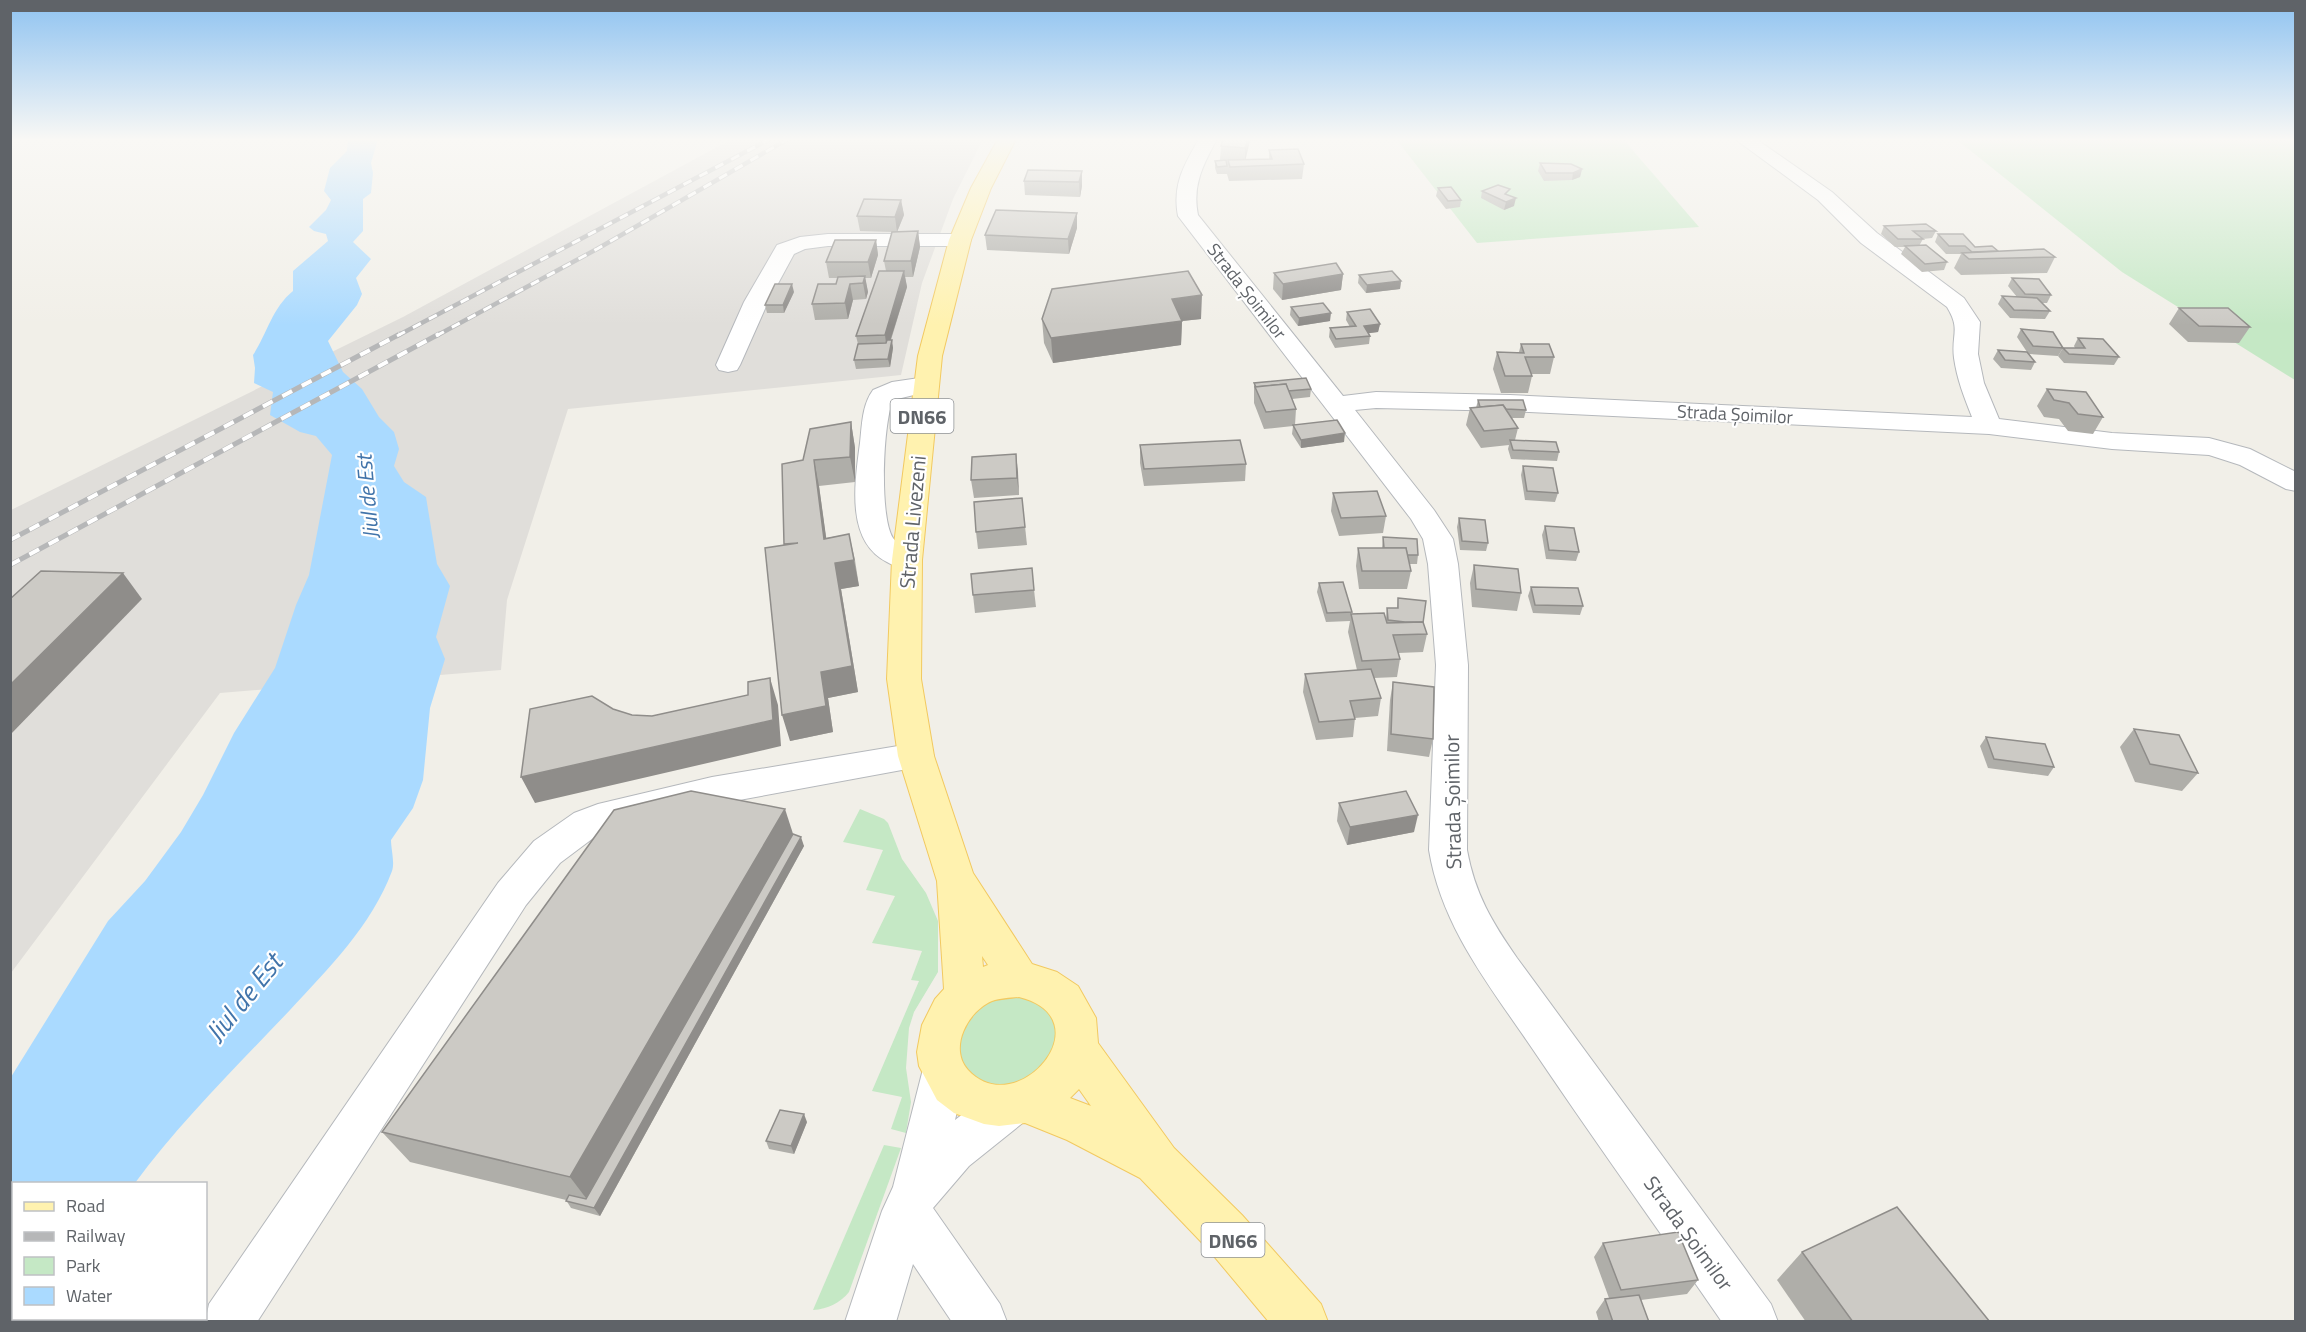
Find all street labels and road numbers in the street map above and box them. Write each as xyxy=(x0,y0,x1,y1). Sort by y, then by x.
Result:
street label: Strada Șoimilor xyxy=(1201,237,1293,345)
street label: Strada Șoimilor xyxy=(1676,397,1794,431)
road number: DN66 xyxy=(890,399,954,433)
street label: Strada Livezeni xyxy=(890,454,934,590)
street label: Strada Șoimilor xyxy=(1435,734,1469,870)
street label: Strada Șoimilor xyxy=(1636,1169,1742,1297)
road number: DN66 xyxy=(1202,1223,1264,1257)

